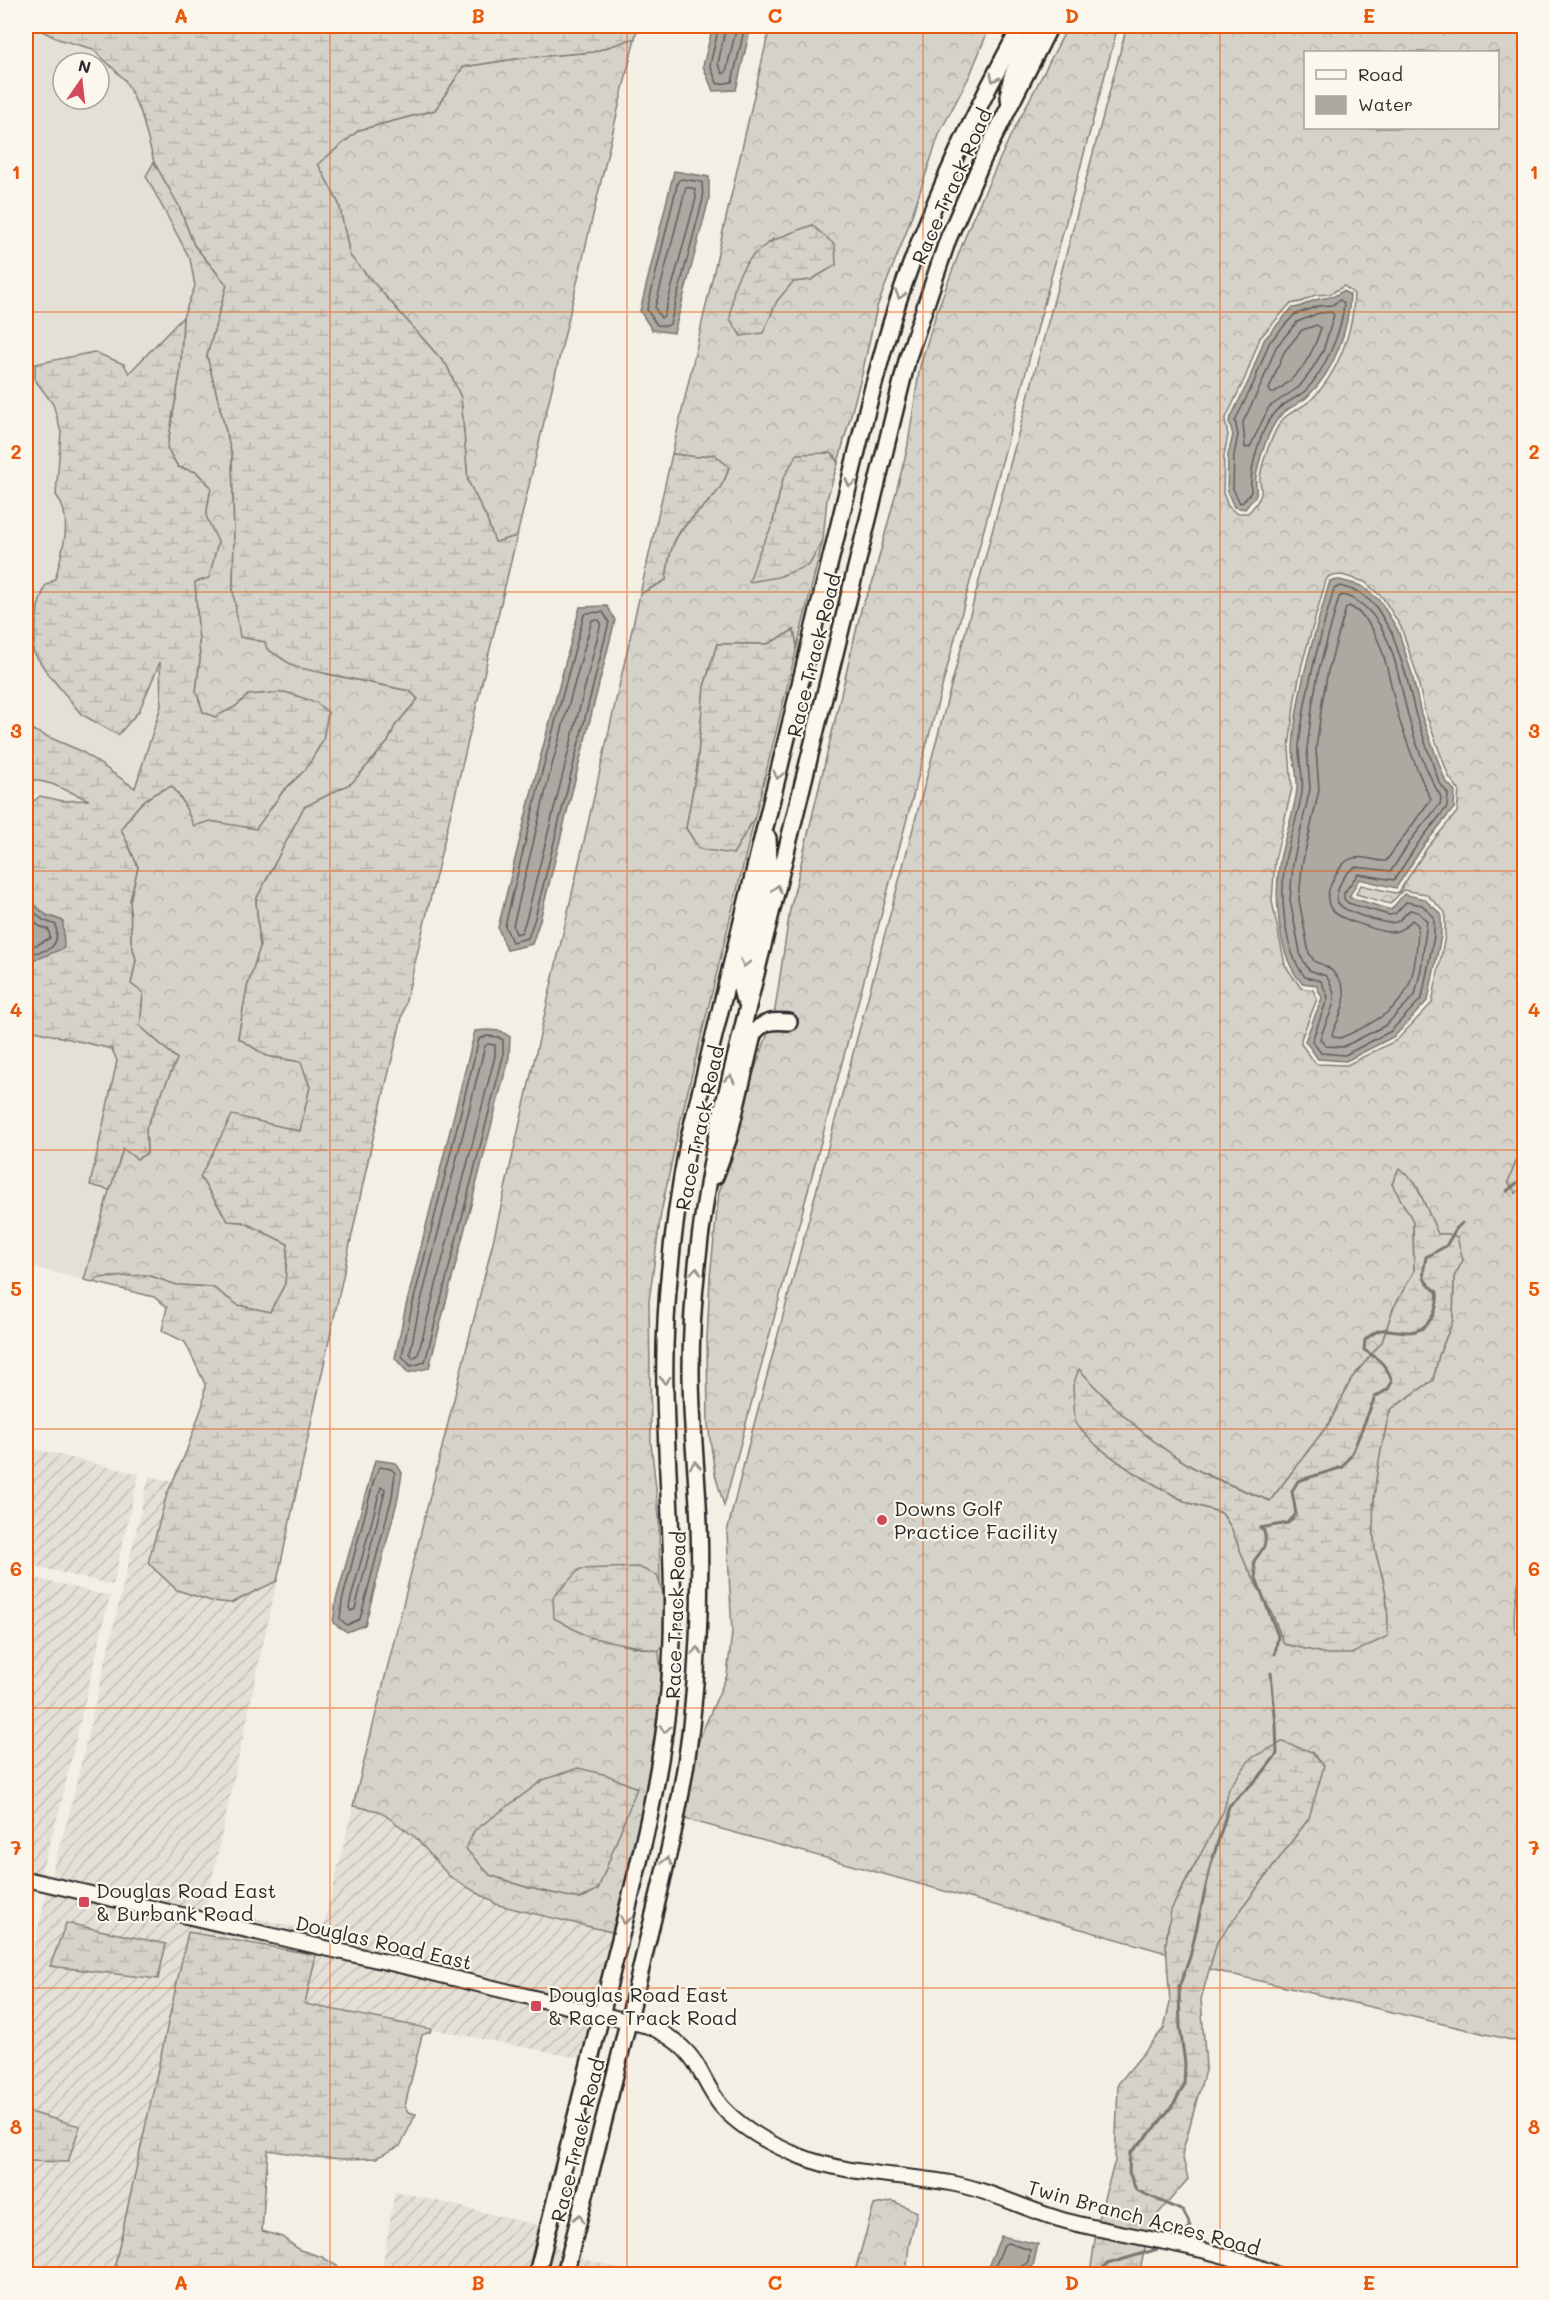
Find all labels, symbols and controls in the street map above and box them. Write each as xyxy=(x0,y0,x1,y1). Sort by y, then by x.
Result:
text: A xyxy=(174,2,188,28)
text: B xyxy=(471,2,485,28)
text: C xyxy=(768,2,783,28)
text: D xyxy=(1065,2,1079,28)
text: E xyxy=(1363,2,1375,28)
north arrow xyxy=(51,51,111,111)
legend xyxy=(1304,51,1499,129)
text: N xyxy=(76,54,93,78)
text: Road xyxy=(1358,62,1403,86)
one-way arrow xyxy=(990,71,1001,82)
text: Water xyxy=(1358,92,1413,116)
street label: Race Track Road xyxy=(905,104,997,268)
text: 1 xyxy=(12,158,20,184)
text: 1 xyxy=(1530,158,1538,184)
one-way arrow xyxy=(895,289,907,300)
text: 2 xyxy=(10,438,22,464)
text: 2 xyxy=(1528,438,1540,464)
one-way arrow xyxy=(844,478,857,488)
street label: Race Track Road xyxy=(780,570,846,740)
text: 3 xyxy=(10,717,22,743)
text: 3 xyxy=(1528,717,1540,743)
one-way arrow xyxy=(773,769,786,779)
one-way arrow xyxy=(769,885,782,895)
one-way arrow xyxy=(739,957,752,967)
text: 4 xyxy=(10,996,23,1022)
text: 4 xyxy=(1528,996,1541,1022)
street label: Race Track Road xyxy=(669,1043,729,1213)
one-way arrow xyxy=(722,1074,735,1084)
one-way arrow xyxy=(689,1266,702,1275)
text: 5 xyxy=(10,1275,22,1301)
text: 5 xyxy=(1528,1275,1540,1301)
one-way arrow xyxy=(659,1376,671,1385)
one-way arrow xyxy=(689,1461,702,1470)
place label: Downs Golf Practice Facility xyxy=(894,1495,1058,1544)
marker: Downs Golf Practice Facility xyxy=(875,1513,889,1527)
street label: Race Track Road xyxy=(659,1531,691,1699)
text: 6 xyxy=(10,1555,22,1581)
text: 6 xyxy=(1528,1555,1540,1581)
one-way arrow xyxy=(691,1647,704,1656)
one-way arrow xyxy=(659,1724,671,1734)
text: 7 xyxy=(10,1834,22,1860)
text: 7 xyxy=(1528,1834,1540,1860)
one-way arrow xyxy=(659,1856,672,1866)
place label: Douglas Road East & Burbank Road xyxy=(96,1877,276,1926)
marker: Douglas Road East & Burbank Road xyxy=(77,1895,91,1909)
street label: Douglas Road East xyxy=(293,1909,475,1975)
one-way arrow xyxy=(619,1914,632,1924)
place label: Douglas Road East & Race Track Road xyxy=(548,1981,737,2030)
marker: Douglas Road East & Race Track Road xyxy=(529,1999,543,2013)
street label: Race Track Road xyxy=(544,2055,610,2225)
text: 8 xyxy=(10,2113,22,2139)
text: 8 xyxy=(1528,2113,1540,2139)
street label: Twin Branch Acres Road xyxy=(1025,2173,1263,2261)
one-way arrow xyxy=(572,2213,585,2223)
text: A xyxy=(174,2269,188,2295)
text: B xyxy=(471,2269,485,2295)
text: C xyxy=(768,2269,783,2295)
text: D xyxy=(1065,2269,1079,2295)
text: E xyxy=(1363,2269,1375,2295)

